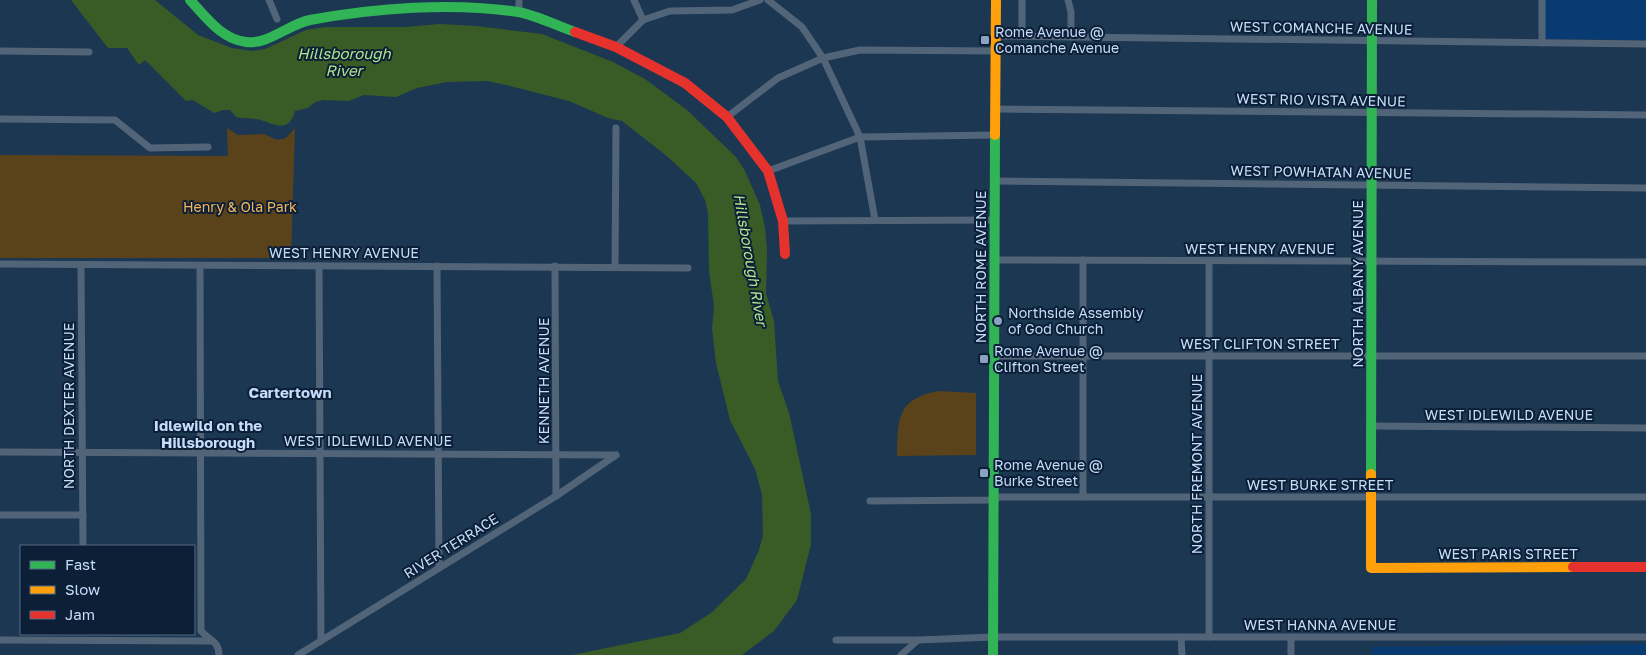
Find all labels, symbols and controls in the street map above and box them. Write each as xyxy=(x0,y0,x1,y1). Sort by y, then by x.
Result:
street label: WEST COMANCHE AVENUE xyxy=(1230,17,1412,38)
place label: Rome Avenue @ Comanche Avenue xyxy=(995,23,1119,56)
marker: Rome Avenue @ Comanche Avenue xyxy=(979,34,991,46)
water label: Hillsborough River xyxy=(297,44,391,79)
street label: WEST RIO VISTA AVENUE xyxy=(1236,90,1406,109)
street label: WEST POWHATAN AVENUE xyxy=(1230,161,1412,182)
street label: NORTH ROME AVENUE xyxy=(972,191,989,343)
water label: Hillsborough River xyxy=(729,192,772,330)
park label: Henry & Ola Park xyxy=(183,198,297,215)
street label: NORTH ALBANY AVENUE xyxy=(1349,200,1366,368)
street label: WEST HENRY AVENUE xyxy=(1185,240,1335,257)
street label: WEST HENRY AVENUE xyxy=(269,244,419,261)
place label: Northside Assembly of God Church xyxy=(1008,304,1144,337)
marker: Northside Assembly of God Church xyxy=(992,315,1004,327)
street label: KENNETH AVENUE xyxy=(535,318,552,444)
street label: NORTH DEXTER AVENUE xyxy=(60,323,77,489)
street label: WEST CLIFTON STREET xyxy=(1180,335,1340,352)
place label: Rome Avenue @ Clifton Street xyxy=(994,342,1103,375)
marker: Rome Avenue @ Clifton Street xyxy=(978,353,990,365)
street label: NORTH FREMONT AVENUE xyxy=(1188,374,1205,554)
district label: Cartertown xyxy=(249,383,331,401)
street label: WEST IDLEWILD AVENUE xyxy=(1425,406,1593,423)
district label: Idlewild on the Hillsborough xyxy=(154,416,262,451)
street label: WEST IDLEWILD AVENUE xyxy=(284,432,452,449)
place label: Rome Avenue @ Burke Street xyxy=(994,456,1103,489)
marker: Rome Avenue @ Burke Street xyxy=(978,467,990,479)
street label: WEST BURKE STREET xyxy=(1247,476,1394,493)
street label: RIVER TERRACE xyxy=(400,510,501,581)
legend xyxy=(20,545,195,635)
street label: WEST PARIS STREET xyxy=(1438,545,1578,562)
text: Fast xyxy=(65,555,96,573)
text: Slow xyxy=(65,580,100,598)
text: Jam xyxy=(65,605,95,623)
street label: WEST HANNA AVENUE xyxy=(1244,616,1396,633)

